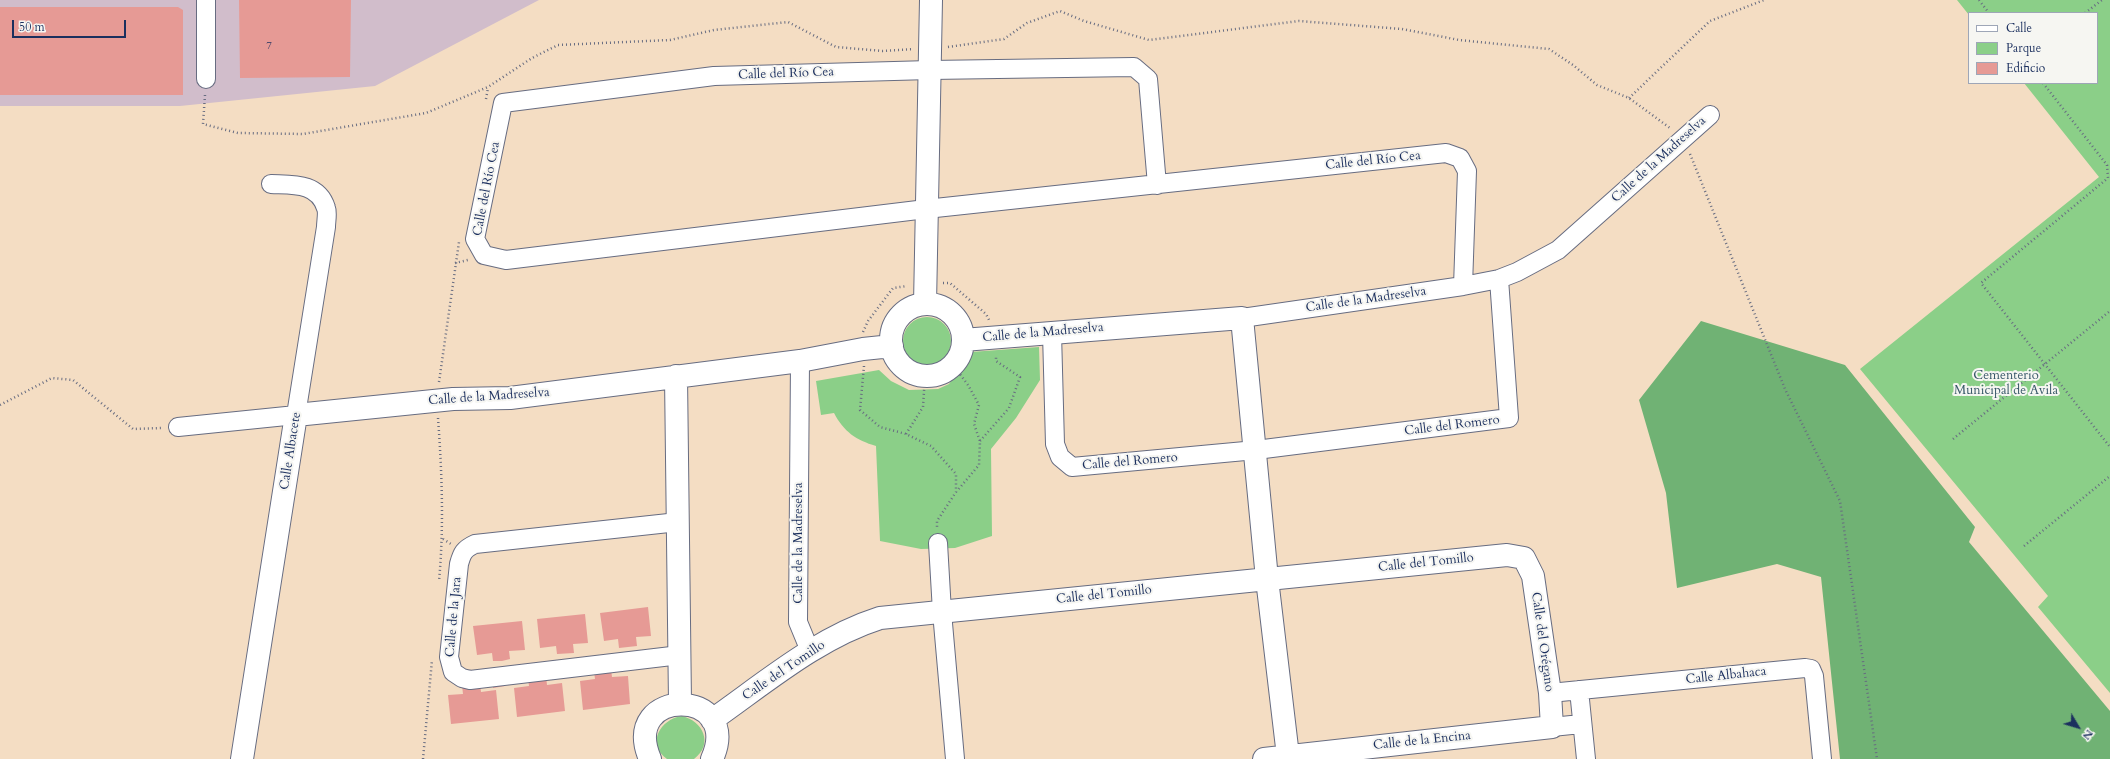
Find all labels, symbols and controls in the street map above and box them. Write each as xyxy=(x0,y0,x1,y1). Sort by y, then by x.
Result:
scale bar xyxy=(14,12,128,38)
legend xyxy=(1968,12,2098,84)
text: 50 m xyxy=(19,19,45,35)
text: Calle xyxy=(2006,20,2032,36)
house number: 7 xyxy=(266,39,272,53)
text: Parque xyxy=(2006,40,2041,56)
text: Edificio xyxy=(2006,60,2045,76)
street label: Calle del Río Cea xyxy=(738,65,834,83)
street label: Calle de la Madreselva xyxy=(1609,114,1709,206)
street label: Calle del Río Cea xyxy=(470,140,504,238)
street label: Calle del Río Cea xyxy=(1325,148,1421,174)
street label: Calle de la Madreselva xyxy=(1305,284,1427,316)
street label: Calle de la Madreselva xyxy=(982,320,1104,346)
park label: Cementerio Municipal de Avila xyxy=(1954,368,2058,399)
street label: Calle de la Madreselva xyxy=(428,385,550,409)
street label: Calle Albacete xyxy=(277,411,305,491)
street label: Calle del Romero xyxy=(1403,412,1501,440)
street label: Calle del Romero xyxy=(1082,450,1178,474)
street label: Calle de la Madreselva xyxy=(791,482,807,604)
street label: Calle del Tomillo xyxy=(1377,550,1475,576)
street label: Calle de la Jara xyxy=(443,576,465,658)
street label: Calle del Tomillo xyxy=(1055,582,1153,608)
street label: Calle del Orégano xyxy=(1527,591,1557,693)
street label: Calle del Tomillo xyxy=(740,638,828,704)
street label: Calle Albahaca xyxy=(1685,664,1767,688)
north arrow xyxy=(2058,707,2098,747)
text: N xyxy=(2079,726,2097,743)
street label: Calle de la Encina xyxy=(1372,728,1472,754)

